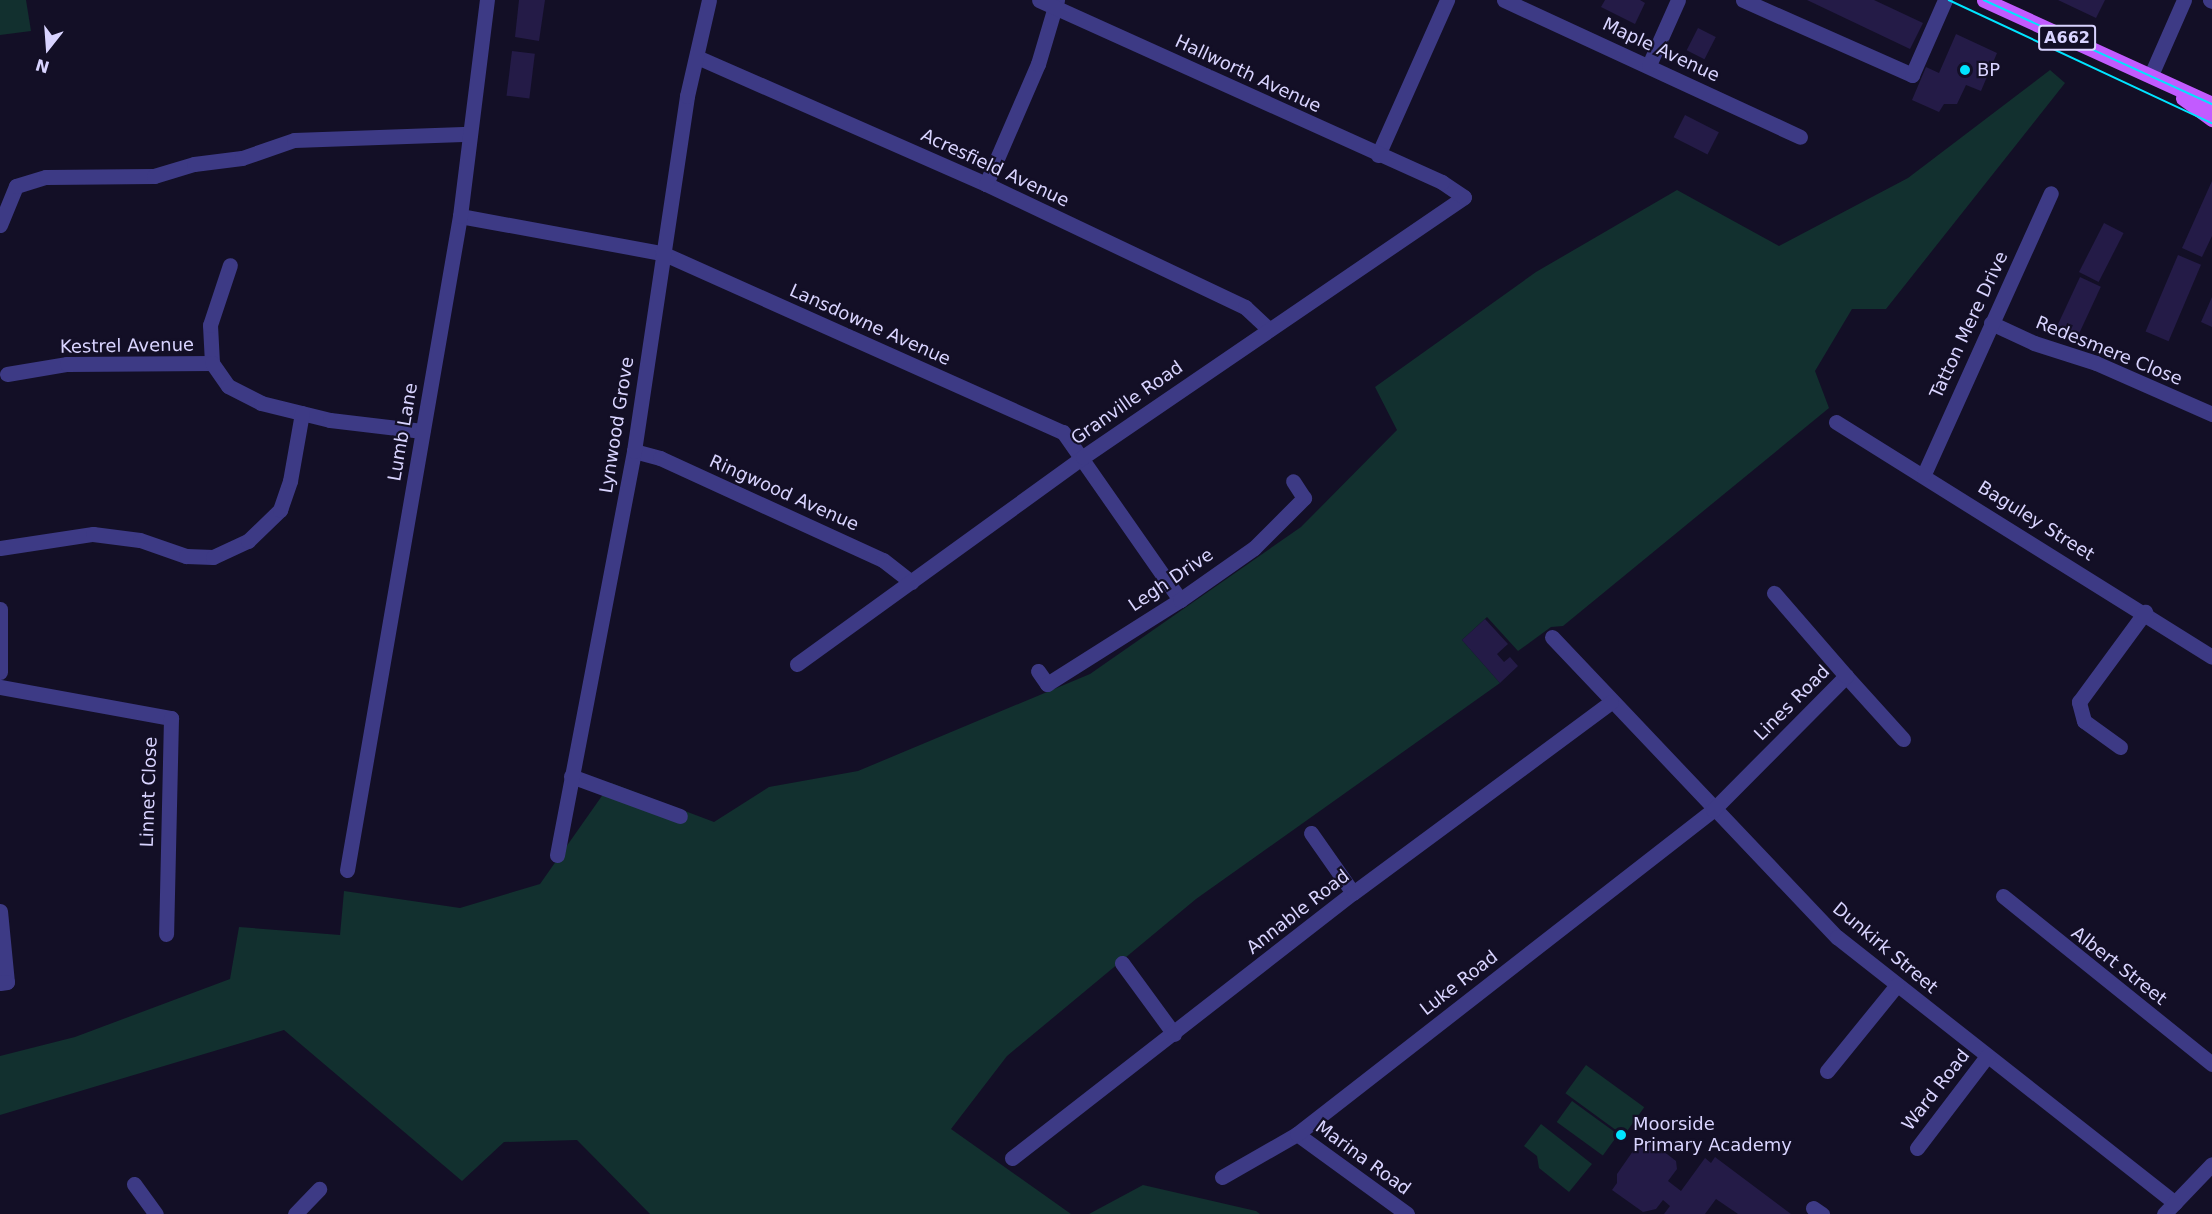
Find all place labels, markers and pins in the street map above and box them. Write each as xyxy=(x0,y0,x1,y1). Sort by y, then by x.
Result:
place label: BP xyxy=(1977,59,2000,81)
marker: BP xyxy=(1958,63,1972,77)
place label: Moorside Primary Academy xyxy=(1633,1114,1792,1156)
marker: Moorside Primary Academy xyxy=(1614,1128,1628,1142)

